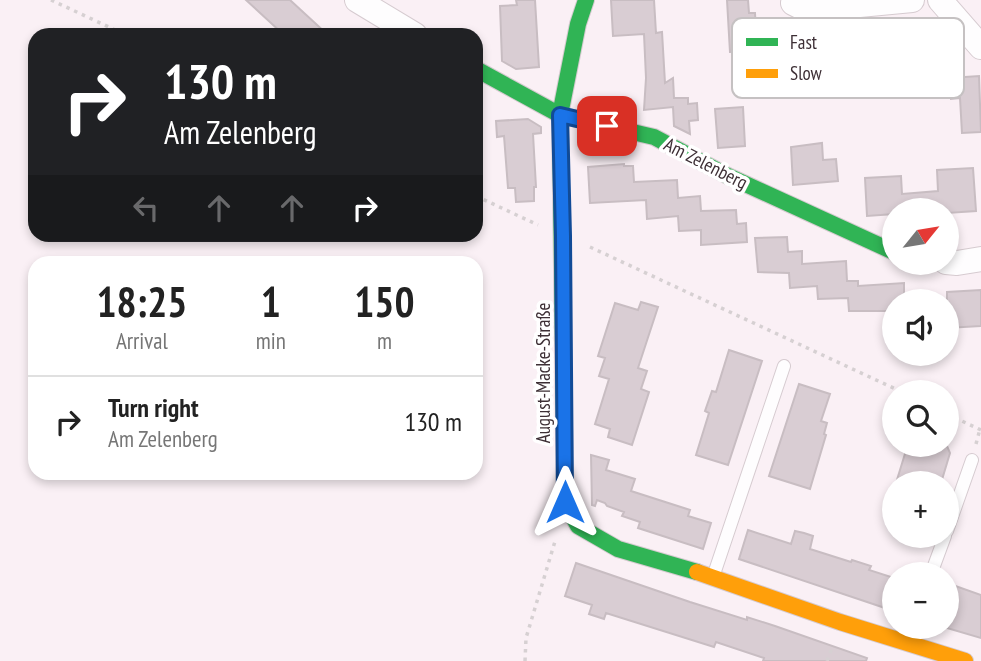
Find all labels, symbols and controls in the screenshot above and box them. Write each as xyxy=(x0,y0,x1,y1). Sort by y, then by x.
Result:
legend xyxy=(732,18,964,98)
text: Fast xyxy=(790,30,818,54)
text: 130 m xyxy=(164,49,277,113)
icon: right xyxy=(49,56,140,147)
text: Slow xyxy=(790,61,823,85)
pin xyxy=(577,96,637,156)
icon: arrive xyxy=(588,107,626,145)
text: Am Zelenberg xyxy=(164,111,317,153)
street label: Am Zelenberg xyxy=(660,132,752,194)
icon: left xyxy=(127,189,165,227)
icon: ahead xyxy=(200,189,238,227)
icon: ahead xyxy=(273,189,311,227)
icon: right xyxy=(346,189,384,227)
north arrow xyxy=(882,198,959,275)
map controls xyxy=(882,198,959,639)
text: 18:25 xyxy=(96,274,187,329)
text: 1 xyxy=(261,274,281,329)
text: 150 xyxy=(354,274,415,329)
button: sound xyxy=(882,289,959,366)
street label: August-Macke-Straße xyxy=(531,302,555,443)
text: Arrival xyxy=(116,326,168,355)
text: min xyxy=(256,326,286,355)
text: m xyxy=(377,326,392,355)
button: search xyxy=(882,380,959,457)
text: Turn right xyxy=(108,391,199,424)
icon: right xyxy=(49,403,87,441)
text: 130 m xyxy=(404,405,462,438)
text: Am Zelenberg xyxy=(108,424,218,453)
position arrow xyxy=(528,465,602,539)
button: + xyxy=(882,471,959,548)
button: − xyxy=(882,562,959,639)

